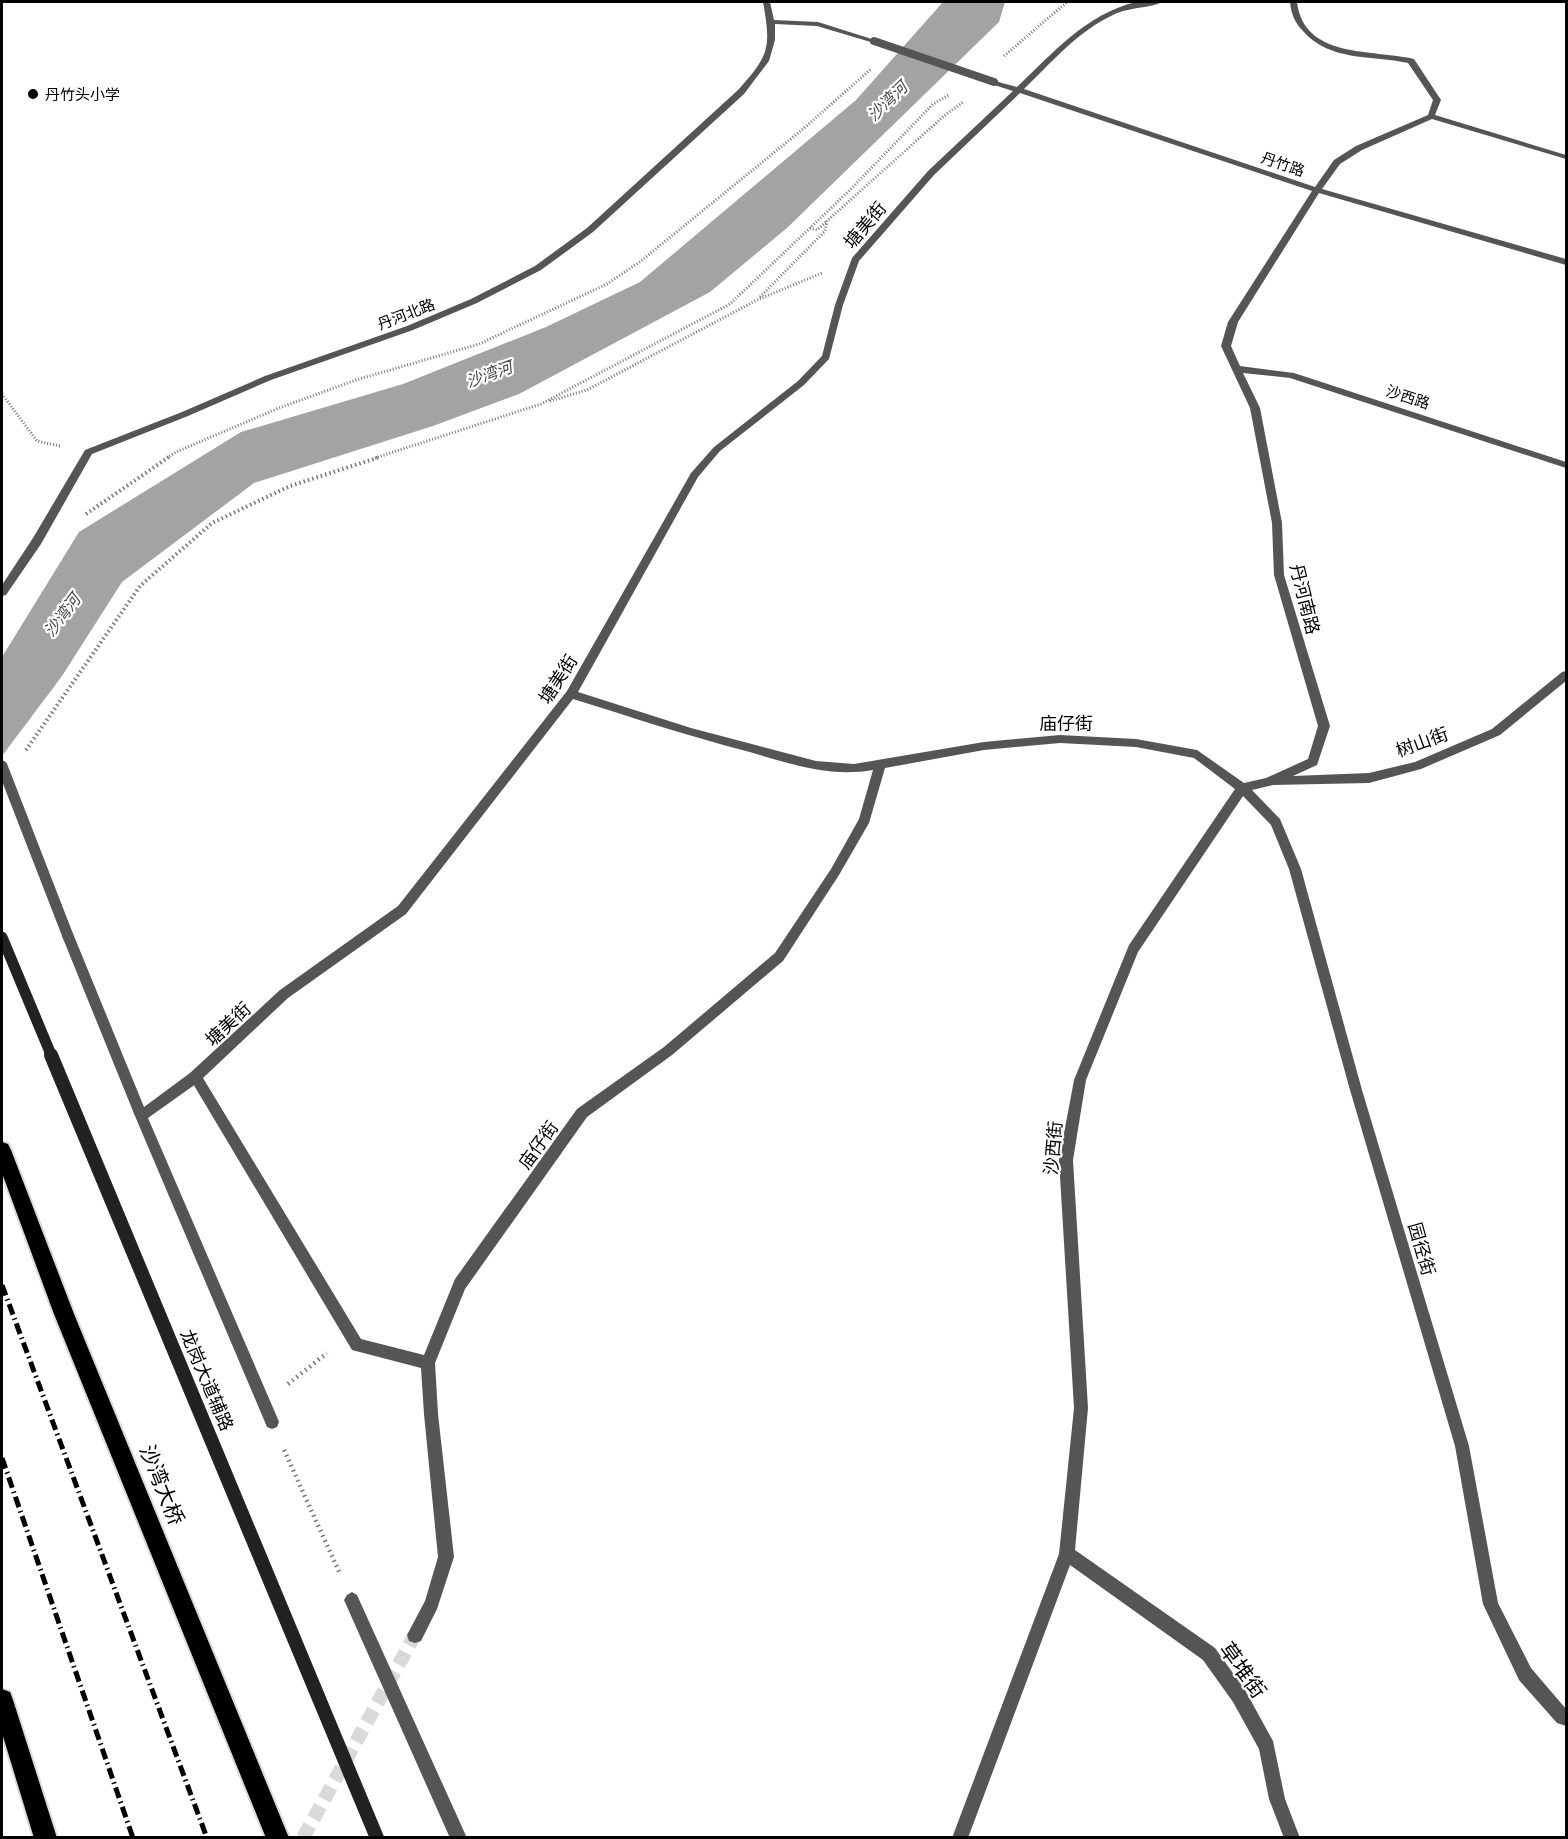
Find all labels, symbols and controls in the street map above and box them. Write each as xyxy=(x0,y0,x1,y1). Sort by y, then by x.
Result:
water label: 沙湾河 xyxy=(863,75,913,125)
place label: 丹竹头小学 xyxy=(45,85,120,104)
marker: 丹竹头小学 xyxy=(26,87,40,101)
street label: 丹竹路 xyxy=(1259,148,1307,180)
street label: 塘美街 xyxy=(839,197,891,253)
street label: 丹河北路 xyxy=(375,294,437,334)
water label: 沙湾河 xyxy=(463,355,518,392)
street label: 沙西路 xyxy=(1384,381,1432,413)
street label: 丹河南路 xyxy=(1285,561,1325,637)
water label: 沙湾河 xyxy=(40,587,86,640)
street label: 塘美街 xyxy=(534,650,582,708)
street label: 庙仔街 xyxy=(1039,712,1093,735)
street label: 树山街 xyxy=(1393,722,1451,762)
street label: 塘美街 xyxy=(200,997,256,1051)
street label: 庙仔街 xyxy=(513,1116,563,1174)
street label: 沙西街 xyxy=(1039,1120,1067,1176)
street label: 园径街 xyxy=(1404,1220,1440,1278)
street label: 龙岗大道辅路 xyxy=(175,1326,239,1434)
street label: 沙湾大桥 xyxy=(134,1441,190,1529)
street label: 草堆街 xyxy=(1214,1637,1272,1703)

